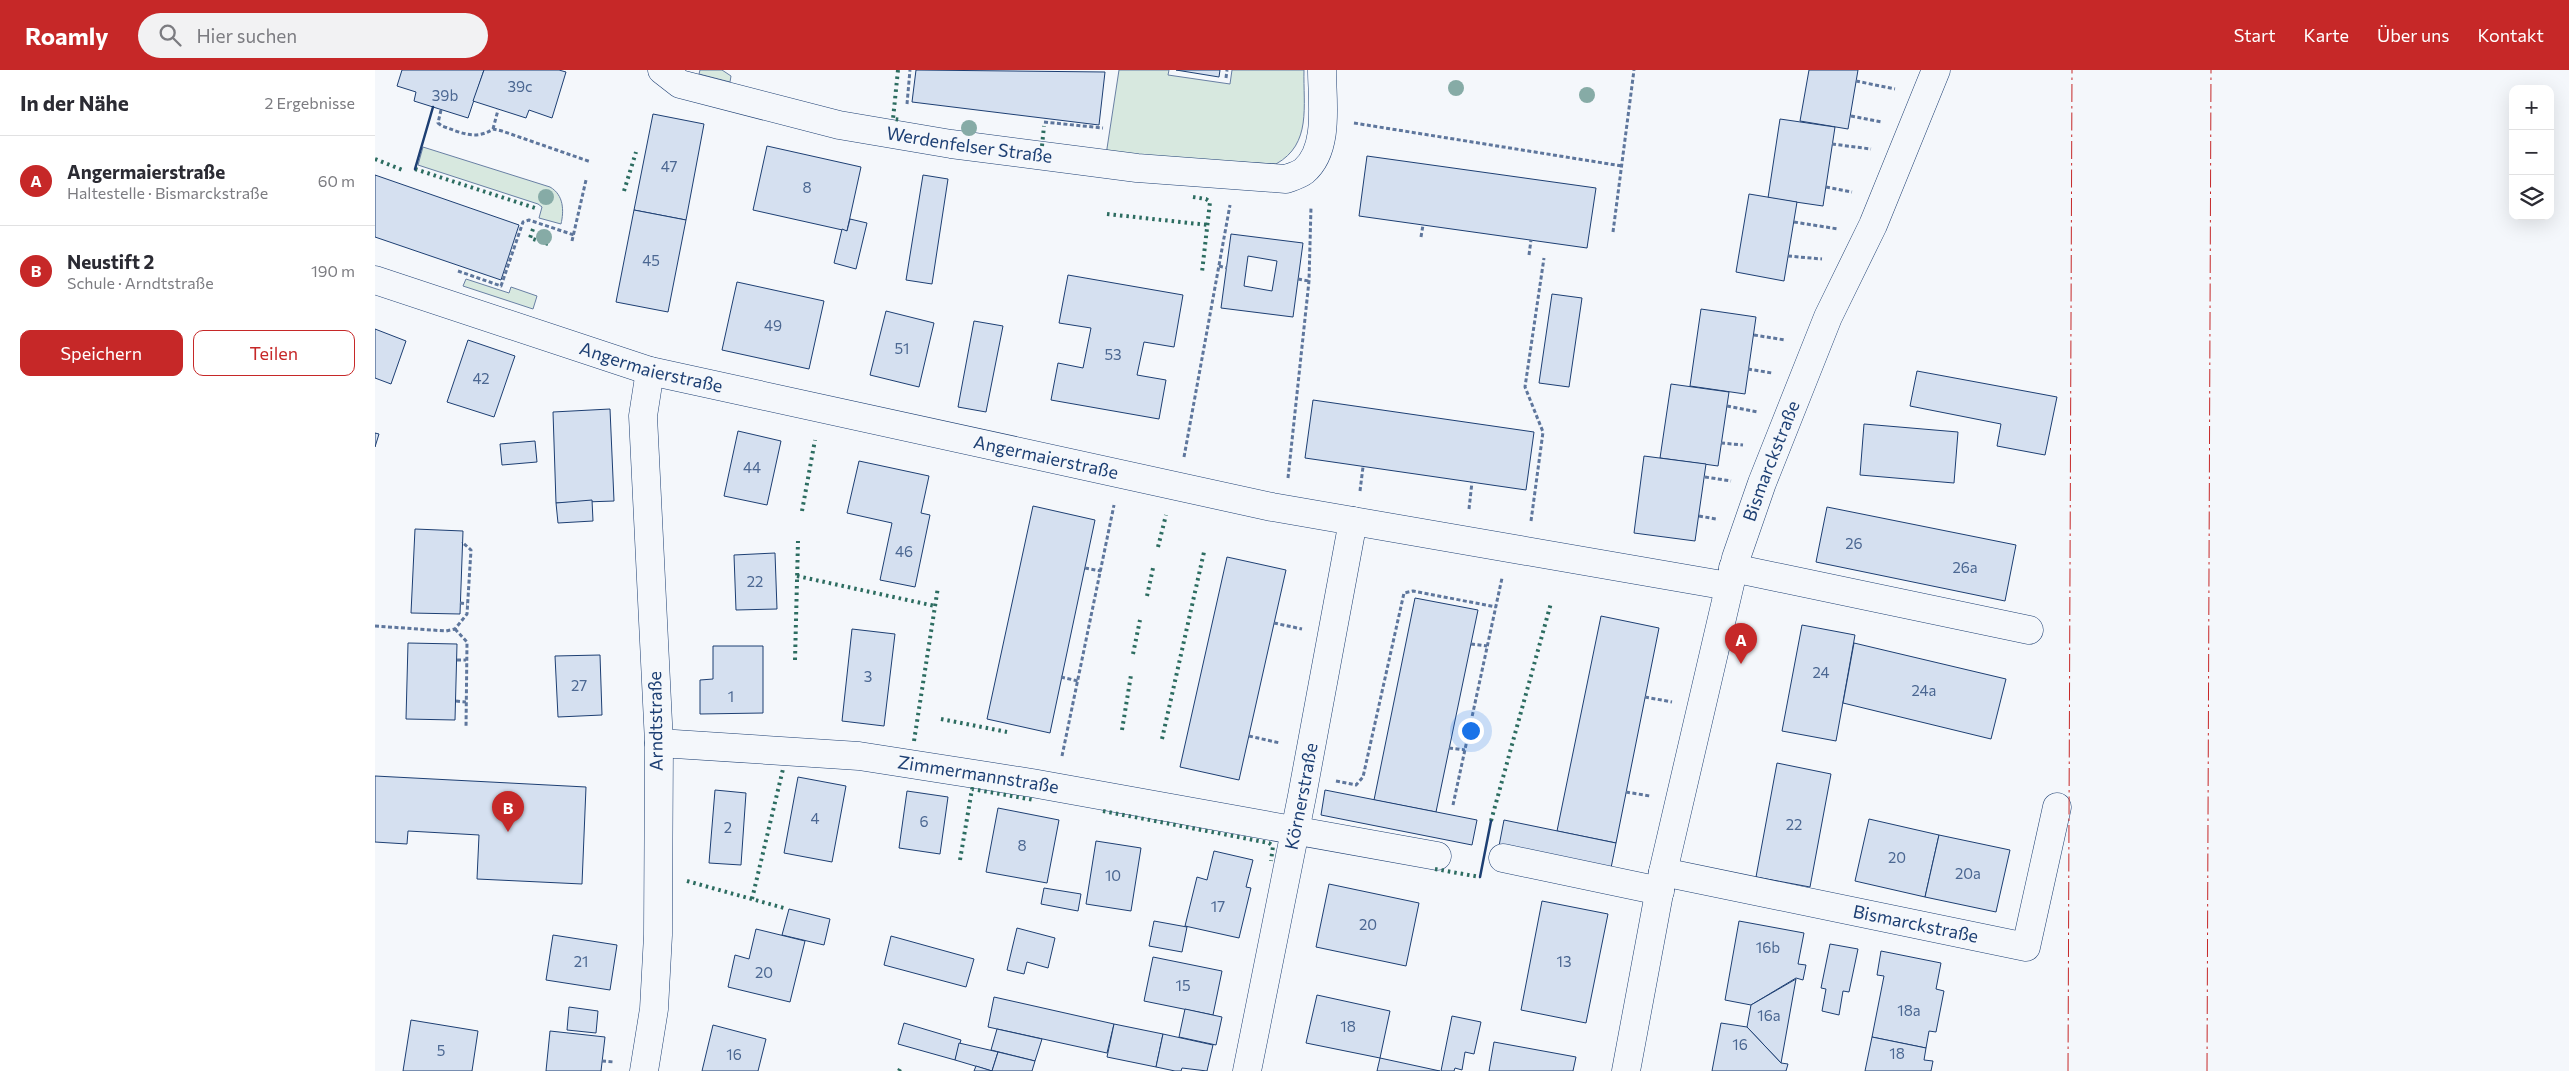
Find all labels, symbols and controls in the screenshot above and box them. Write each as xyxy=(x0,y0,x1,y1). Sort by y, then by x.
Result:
search box xyxy=(138,13,488,58)
text: Roamly xyxy=(25,21,108,50)
icon: search xyxy=(156,21,184,49)
text: Hier suchen xyxy=(196,24,297,47)
text: Start xyxy=(2234,24,2276,46)
text: Karte xyxy=(2304,24,2349,46)
text: Über uns xyxy=(2377,24,2450,46)
text: Kontakt xyxy=(2478,24,2544,46)
house number: 39c xyxy=(507,77,533,95)
map controls xyxy=(2509,85,2554,220)
button: + xyxy=(2509,85,2554,130)
house number: 39b xyxy=(432,86,458,104)
text: In der Nähe xyxy=(20,90,129,115)
text: 2 Ergebnisse xyxy=(265,93,355,112)
street label: Werdenfelser Straße xyxy=(885,121,1054,167)
button: − xyxy=(2509,130,2554,175)
house number: 47 xyxy=(661,157,677,175)
text: Angermaierstraße xyxy=(67,160,225,183)
text: A xyxy=(30,171,42,190)
text: 60 m xyxy=(318,171,355,190)
button: layers xyxy=(2509,175,2554,220)
house number: 8 xyxy=(802,178,812,196)
text: Haltestelle · Bismarckstraße xyxy=(67,183,268,202)
text: Neustift 2 xyxy=(67,250,154,273)
house number: 45 xyxy=(642,251,660,269)
text: B xyxy=(31,261,41,280)
text: 190 m xyxy=(311,261,355,280)
text: Schule · Arndtstraße xyxy=(67,273,214,292)
house number: 49 xyxy=(764,316,782,334)
button: Speichern xyxy=(20,330,183,376)
button: Teilen xyxy=(193,330,355,376)
street label: Angermaierstraße xyxy=(577,337,725,397)
house number: 51 xyxy=(894,339,910,357)
house number: 53 xyxy=(1104,345,1122,363)
house number: 42 xyxy=(472,369,490,387)
street label: Bismarckstraße xyxy=(1738,397,1804,524)
street label: Angermaierstraße xyxy=(972,430,1121,483)
house number: 44 xyxy=(743,458,761,476)
house number: 26 xyxy=(1845,534,1863,552)
house number: 46 xyxy=(895,542,913,560)
house number: 26a xyxy=(1952,558,1978,576)
house number: 22 xyxy=(747,572,763,590)
pin: A xyxy=(1725,623,1757,664)
house number: 24 xyxy=(1812,663,1830,681)
house number: 3 xyxy=(864,667,872,685)
street label: Arndtstraße xyxy=(643,671,667,771)
house number: 27 xyxy=(571,676,587,694)
house number: 24a xyxy=(1912,681,1936,699)
house number: 1 xyxy=(728,687,734,705)
your location xyxy=(1458,718,1484,744)
street label: Körnerstraße xyxy=(1280,741,1322,852)
street label: Zimmermannstraße xyxy=(896,750,1061,798)
pin: B xyxy=(492,791,524,832)
house number: 4 xyxy=(811,809,820,827)
house number: 6 xyxy=(919,812,929,830)
house number: 22 xyxy=(1786,815,1802,833)
house number: 2 xyxy=(724,818,732,836)
house number: 8 xyxy=(1017,836,1027,854)
house number: 20 xyxy=(1888,848,1906,866)
house number: 20a xyxy=(1955,864,1981,882)
house number: 10 xyxy=(1105,866,1121,884)
house number: 17 xyxy=(1211,897,1225,915)
street label: Bismarckstraße xyxy=(1851,900,1981,947)
house number: 20 xyxy=(1359,915,1377,933)
house number: 16b xyxy=(1756,938,1780,956)
house number: 21 xyxy=(574,952,588,970)
house number: 13 xyxy=(1557,952,1571,970)
house number: 20 xyxy=(755,963,773,981)
house number: 15 xyxy=(1175,976,1191,994)
house number: 18a xyxy=(1897,1001,1921,1019)
house number: 16a xyxy=(1757,1006,1781,1024)
house number: 18 xyxy=(1340,1017,1356,1035)
house number: 16 xyxy=(1732,1035,1748,1053)
house number: 5 xyxy=(437,1041,445,1059)
house number: 18 xyxy=(1889,1044,1905,1062)
house number: 16 xyxy=(726,1045,742,1063)

